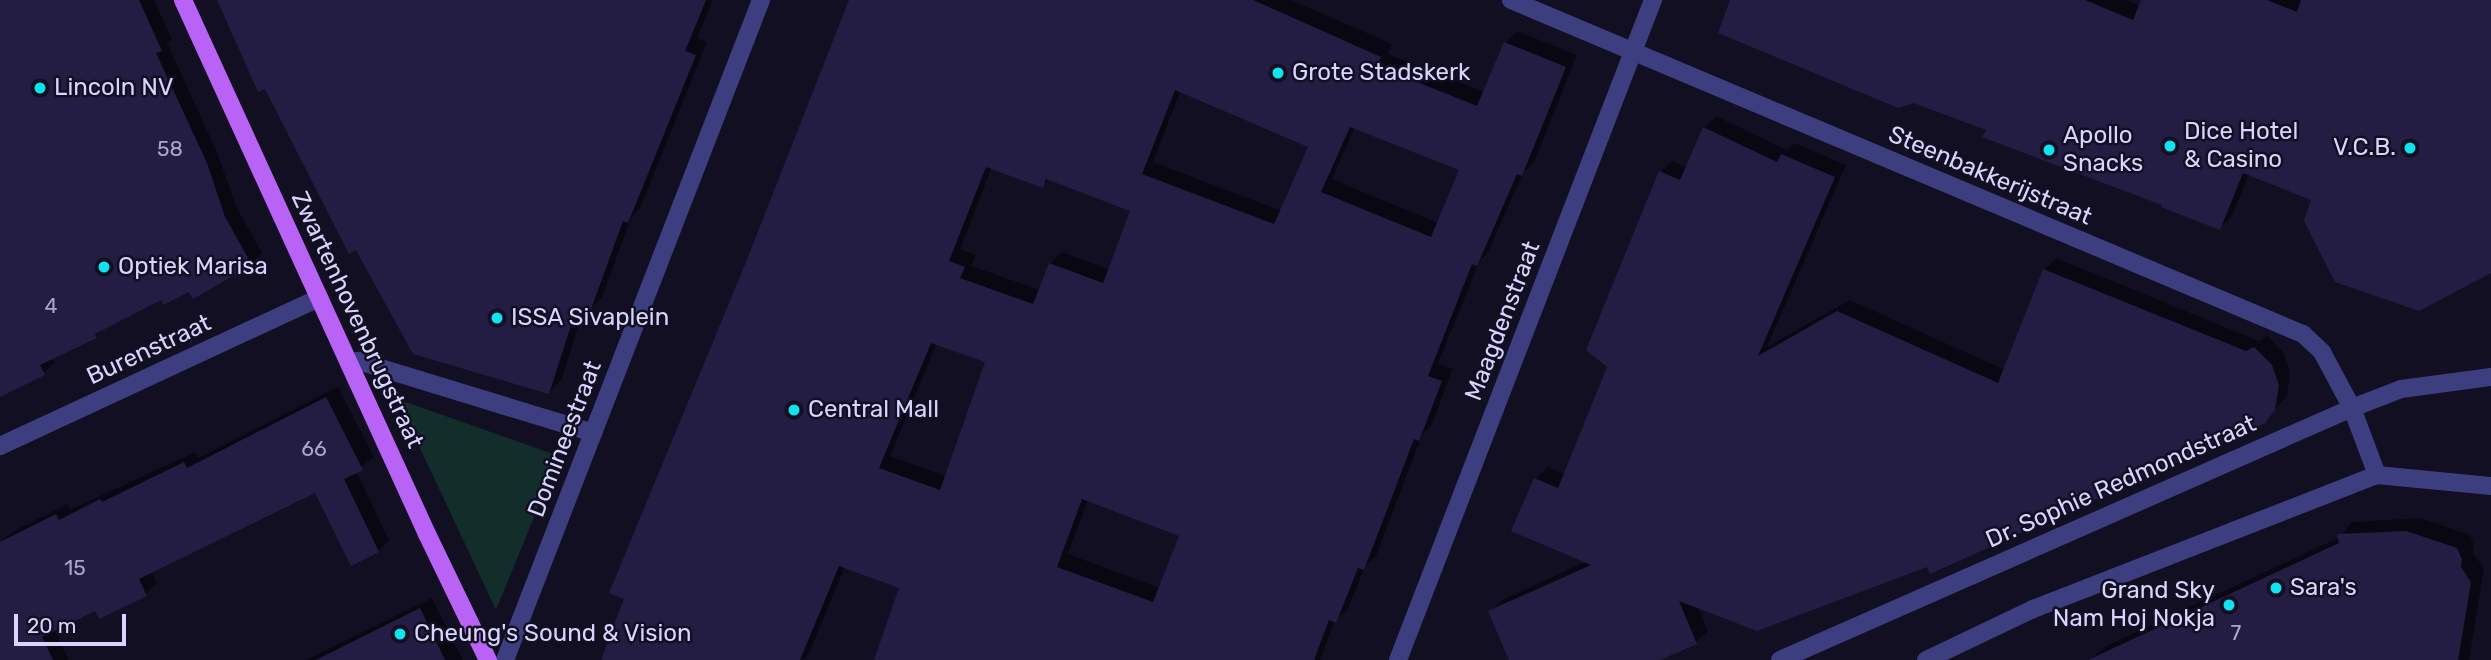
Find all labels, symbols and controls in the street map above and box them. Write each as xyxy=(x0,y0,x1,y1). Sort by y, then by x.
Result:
place label: Grote Stadskerk xyxy=(1292,59,1470,87)
marker: Grote Stadskerk xyxy=(1270,65,1286,81)
place label: Lincoln NV xyxy=(54,74,174,102)
marker: Lincoln NV xyxy=(32,80,48,96)
place label: Dice Hotel & Casino xyxy=(2184,118,2298,174)
street label: Steenbakkerijstraat xyxy=(1884,120,2096,232)
place label: Apollo Snacks xyxy=(2063,122,2143,178)
place label: V.C.B. xyxy=(2333,134,2396,162)
house number: 58 xyxy=(157,136,183,162)
marker: Dice Hotel & Casino xyxy=(2162,138,2178,154)
marker: V.C.B. xyxy=(2402,140,2418,156)
marker: Apollo Snacks xyxy=(2041,142,2057,158)
street label: Zwartenhovenbrugstraat xyxy=(285,187,429,453)
street label: Maagdenstraat xyxy=(1459,237,1547,405)
place label: Optiek Marisa xyxy=(118,253,268,281)
marker: Optiek Marisa xyxy=(96,259,112,275)
house number: 4 xyxy=(44,293,58,319)
place label: ISSA Sivaplein xyxy=(511,304,670,332)
street label: Burenstraat xyxy=(82,309,216,391)
marker: ISSA Sivaplein xyxy=(489,310,505,326)
street label: Domineestraat xyxy=(522,357,608,521)
place label: Central Mall xyxy=(808,396,939,424)
marker: Central Mall xyxy=(786,402,802,418)
street label: Dr. Sophie Redmondstraat xyxy=(1982,409,2260,555)
house number: 66 xyxy=(301,436,327,462)
house number: 15 xyxy=(64,555,86,581)
place label: Sara's xyxy=(2290,574,2357,602)
place label: Grand Sky Nam Hoj Nokja xyxy=(2053,577,2215,633)
marker: Sara's xyxy=(2268,580,2284,596)
marker: Grand Sky Nam Hoj Nokja xyxy=(2221,597,2237,613)
scale bar xyxy=(18,600,130,644)
text: 20 m xyxy=(27,613,76,638)
place label: Cheung's Sound & Vision xyxy=(414,620,692,648)
house number: 7 xyxy=(2231,620,2241,646)
marker: Cheung's Sound & Vision xyxy=(392,626,408,642)

